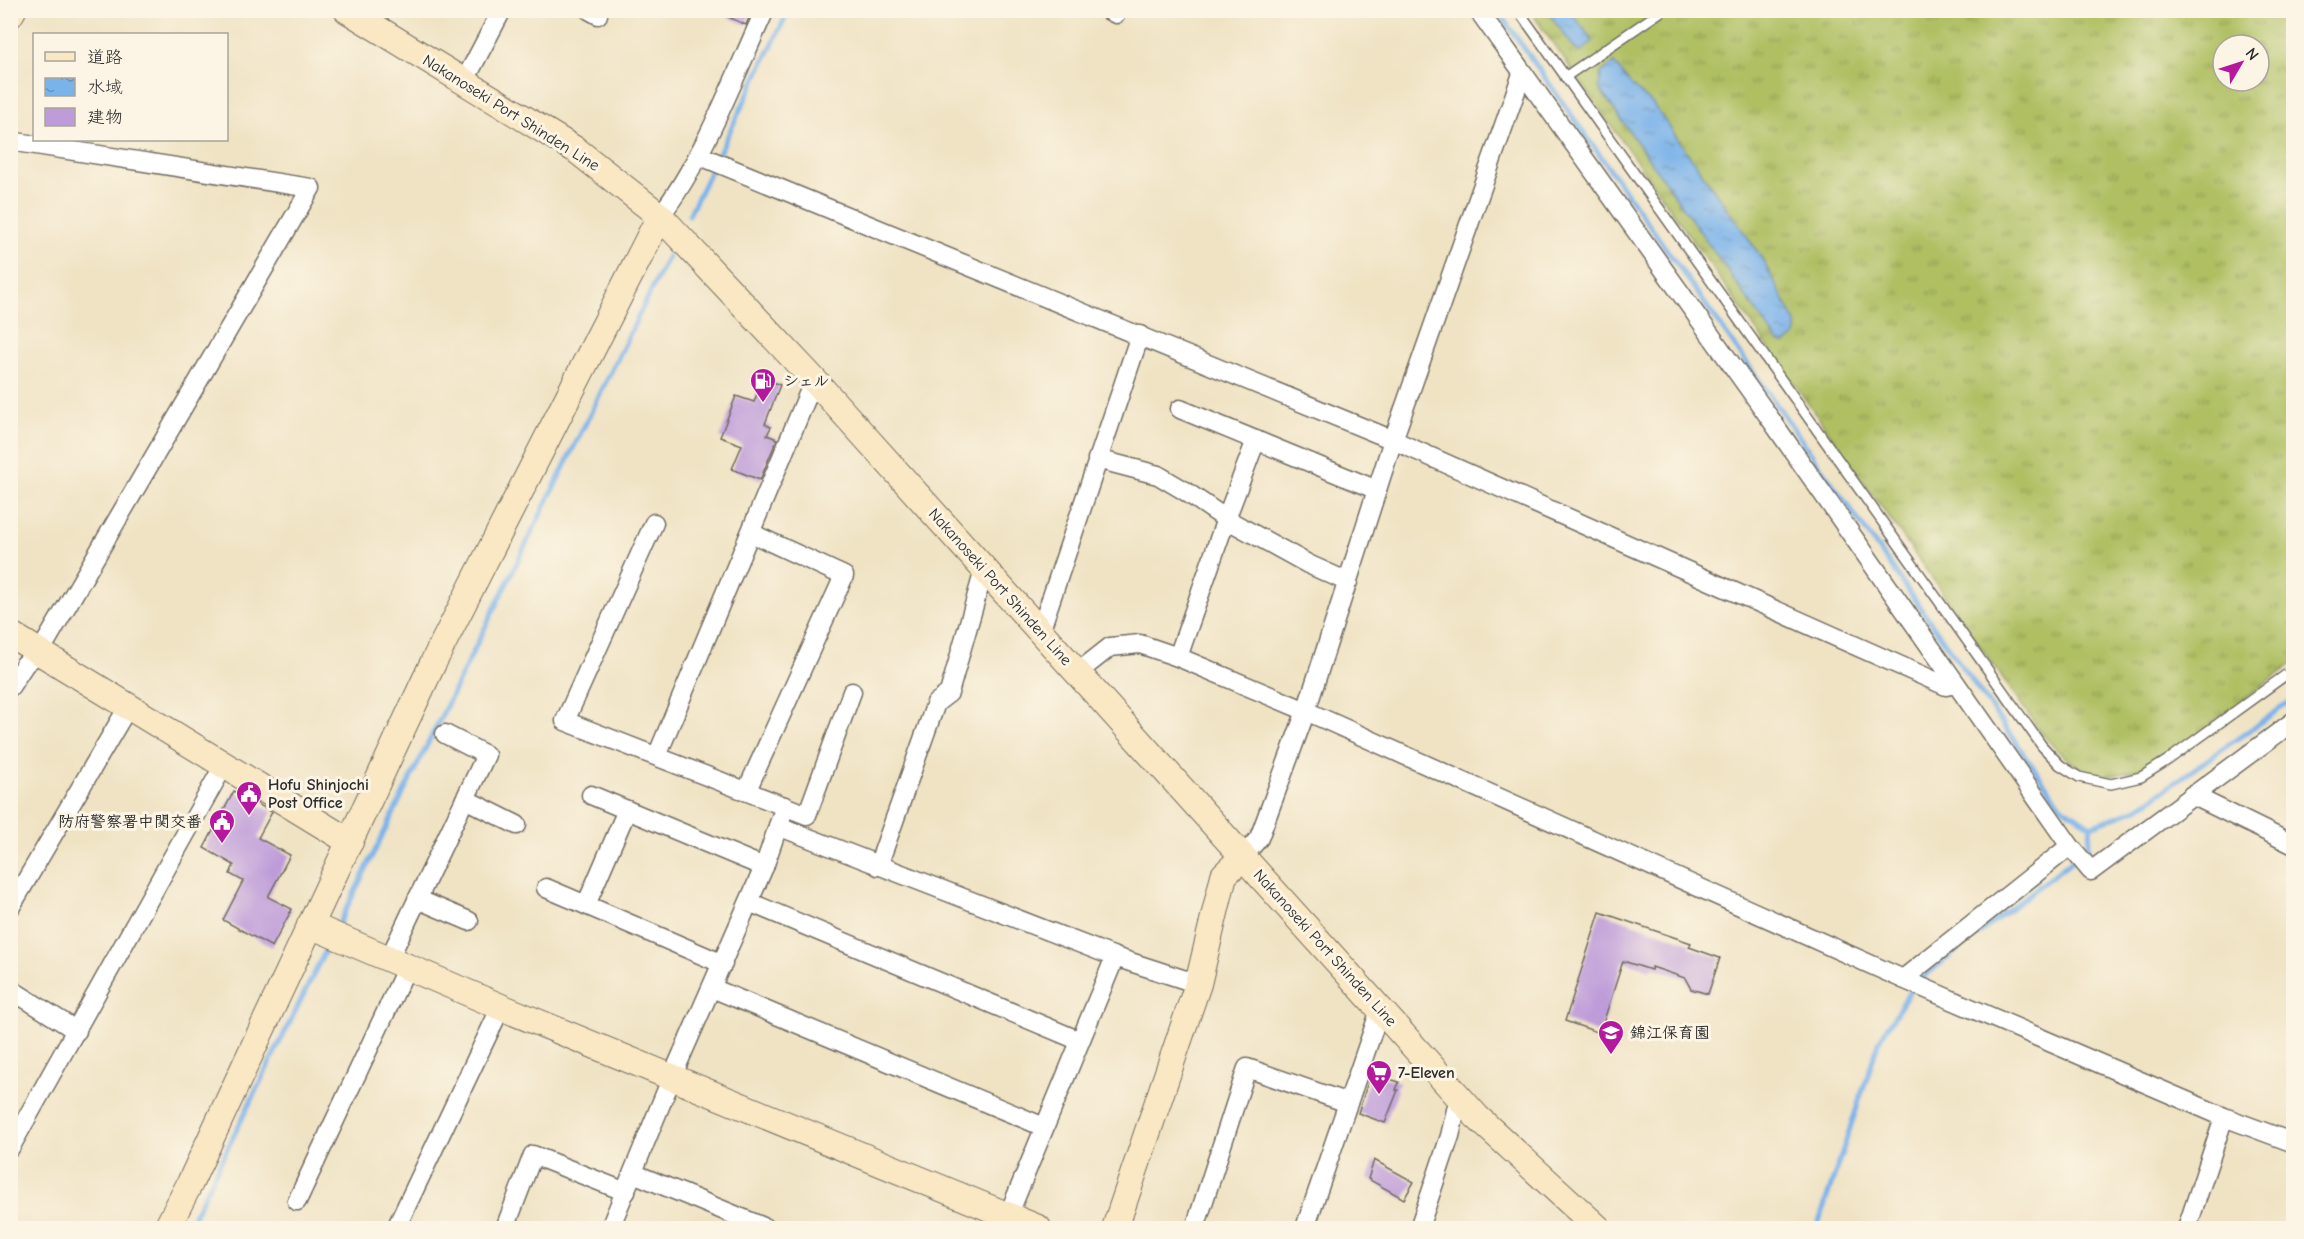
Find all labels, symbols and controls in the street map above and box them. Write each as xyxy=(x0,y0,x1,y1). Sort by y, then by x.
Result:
legend xyxy=(33,33,228,141)
north arrow xyxy=(2211,33,2271,93)
text: N xyxy=(2242,44,2262,64)
text: 道路 xyxy=(87,47,123,68)
street label: Nakanoseki Port Shinden Line xyxy=(419,51,603,175)
text: 水域 xyxy=(87,77,123,98)
text: 建物 xyxy=(87,107,123,128)
fuel station icon: シェル xyxy=(748,366,778,404)
place label: シェル xyxy=(783,372,830,390)
street label: Nakanoseki Port Shinden Line xyxy=(925,505,1075,669)
place label: Hofu Shinjochi Post Office xyxy=(268,776,369,812)
public building icon: Hofu Shinjochi Post Office xyxy=(234,779,264,817)
public building icon: 防府警察署中関交番 xyxy=(207,807,237,845)
place label: 防府警察署中関交番 xyxy=(58,813,202,831)
street label: Nakanoseki Port Shinden Line xyxy=(1250,866,1400,1030)
school or university icon: 錦江保育園 xyxy=(1596,1018,1626,1056)
place label: 錦江保育園 xyxy=(1630,1024,1710,1042)
supermarket icon: 7-Eleven xyxy=(1364,1058,1394,1096)
place label: 7-Eleven xyxy=(1398,1064,1455,1082)

